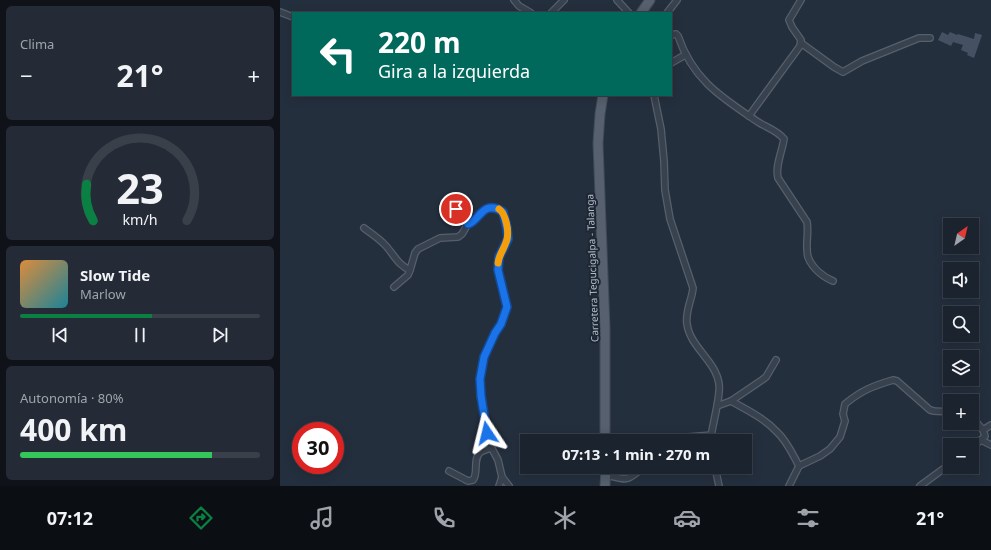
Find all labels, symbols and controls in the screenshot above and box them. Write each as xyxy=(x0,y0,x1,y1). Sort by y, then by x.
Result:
text: 220 m xyxy=(378,23,461,61)
icon: left xyxy=(312,28,364,80)
text: Clima xyxy=(20,35,54,53)
text: 21° xyxy=(116,55,164,96)
text: Gira a la izquierda xyxy=(378,59,530,83)
text: − xyxy=(20,60,33,90)
text: + xyxy=(247,60,260,90)
text: 23 xyxy=(116,160,164,216)
pin xyxy=(439,192,473,226)
street label: Carretera Tegucigalpa - Talanga xyxy=(582,194,602,342)
icon: arrive xyxy=(445,198,467,220)
text: km/h xyxy=(122,210,158,229)
north arrow xyxy=(943,218,979,254)
map controls xyxy=(943,218,979,474)
button: sound xyxy=(943,262,979,298)
text: Slow Tide xyxy=(80,265,150,285)
text: Marlow xyxy=(80,285,126,303)
button: search xyxy=(943,306,979,342)
icon: previous xyxy=(49,324,71,346)
icon: pause xyxy=(129,324,151,346)
icon: next xyxy=(209,324,231,346)
button: layers xyxy=(943,350,979,386)
text: Autonomía · 80% xyxy=(20,389,124,407)
button: + xyxy=(943,394,979,430)
text: 400 km xyxy=(20,409,127,450)
position arrow xyxy=(466,412,508,454)
speed limit sign: 30 xyxy=(292,422,344,474)
button: − xyxy=(943,438,979,474)
text: 07:13 · 1 min · 270 m xyxy=(562,444,710,464)
icon: directions xyxy=(187,504,215,532)
icon: music xyxy=(308,504,336,532)
icon: phone xyxy=(430,504,458,532)
icon: climate xyxy=(551,504,579,532)
icon: car xyxy=(673,504,701,532)
icon: filters xyxy=(794,504,822,532)
text: 07:12 xyxy=(47,506,93,530)
text: 21° xyxy=(916,506,944,530)

